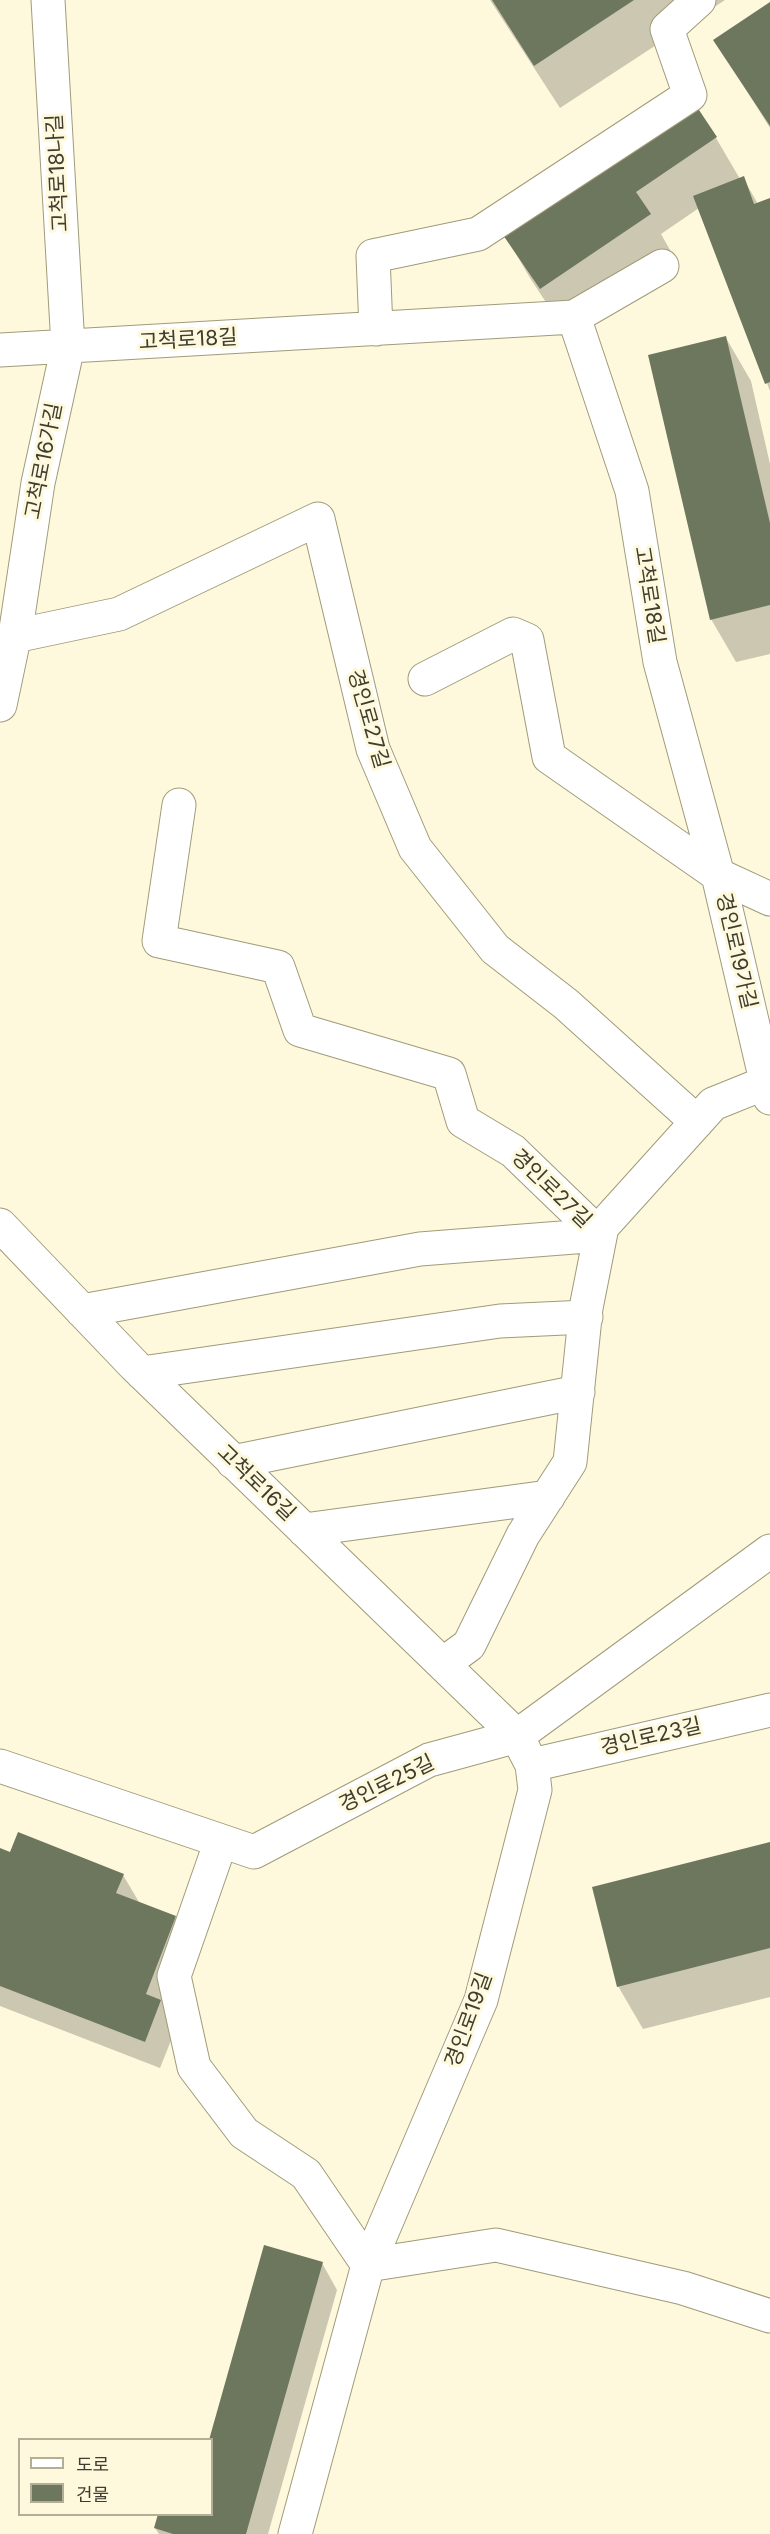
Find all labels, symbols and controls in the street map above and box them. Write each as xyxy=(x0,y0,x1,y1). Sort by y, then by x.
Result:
street label: 고척로18나길 xyxy=(42,113,74,233)
street label: 고척로18길 xyxy=(138,325,238,355)
street label: 고척로16가길 xyxy=(20,401,68,521)
street label: 고척로18길 xyxy=(629,544,669,646)
street label: 경인로27길 xyxy=(342,667,394,771)
street label: 경인로19가길 xyxy=(710,891,762,1011)
street label: 경인로27길 xyxy=(506,1145,596,1233)
street label: 고척로16길 xyxy=(212,1440,300,1526)
street label: 경인로23길 xyxy=(598,1713,704,1761)
street label: 경인로25길 xyxy=(335,1750,439,1818)
street label: 경인로19길 xyxy=(440,1969,498,2071)
legend xyxy=(18,2438,213,2516)
text: 도로 xyxy=(76,2454,109,2475)
text: 건물 xyxy=(76,2484,109,2505)

